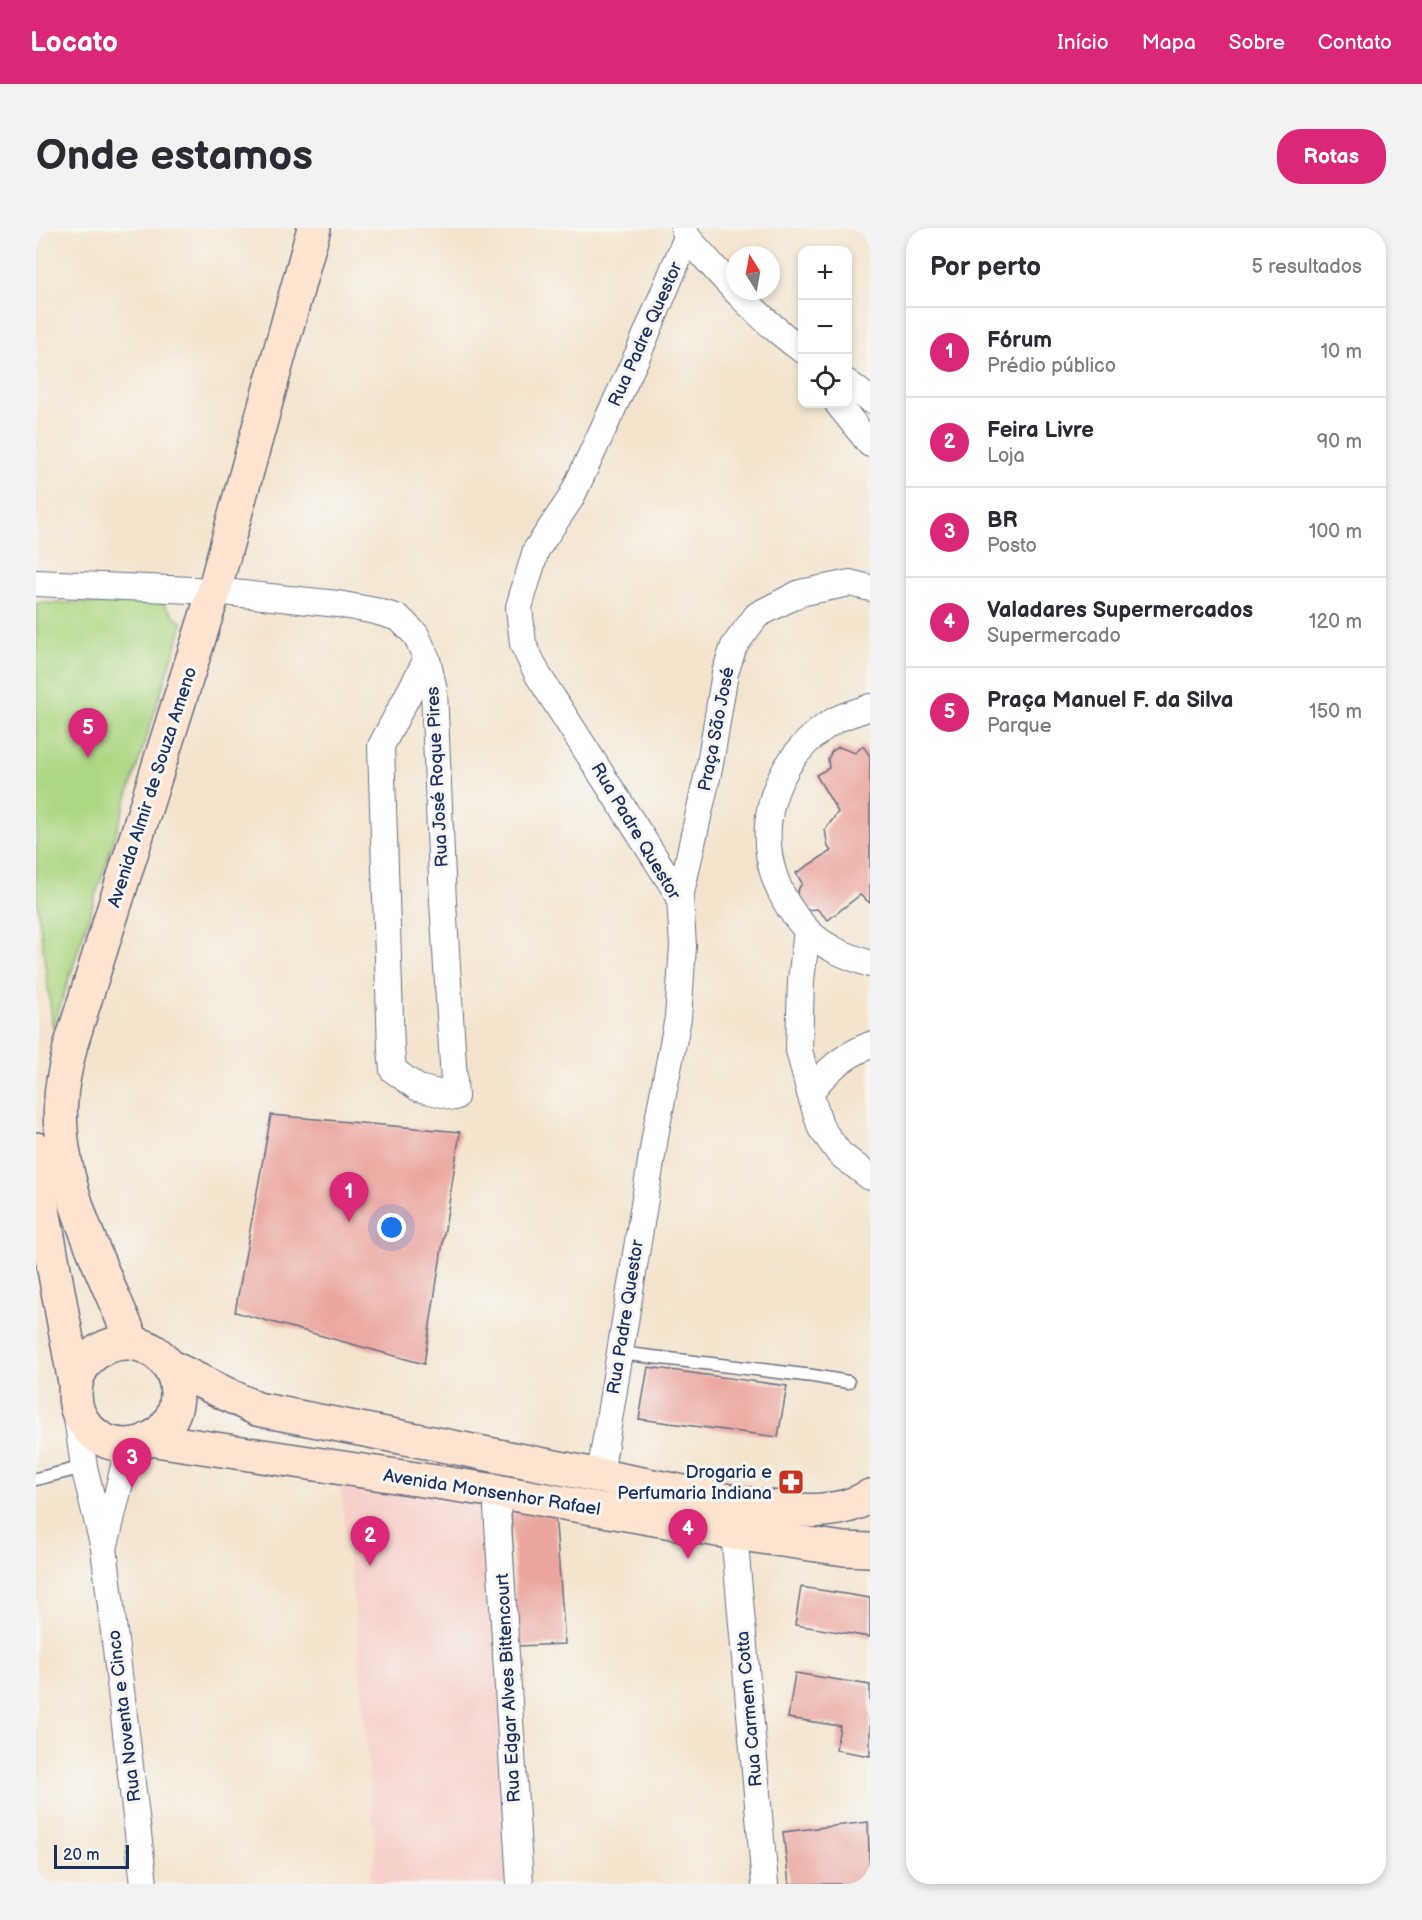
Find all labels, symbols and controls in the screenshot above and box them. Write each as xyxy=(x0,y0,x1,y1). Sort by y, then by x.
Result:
text: Locato xyxy=(30,26,118,59)
text: Início xyxy=(1057,30,1109,55)
text: Mapa xyxy=(1142,30,1196,55)
text: Sobre xyxy=(1229,30,1285,55)
text: Contato xyxy=(1318,30,1392,55)
button: Rotas xyxy=(1277,129,1386,184)
text: Onde estamos xyxy=(36,131,313,182)
north arrow xyxy=(726,246,780,300)
map controls xyxy=(798,246,852,408)
button: + xyxy=(798,246,852,300)
text: Por perto xyxy=(930,252,1041,283)
text: 5 resultados xyxy=(1251,255,1362,279)
street label: Rua Padre Questor xyxy=(604,258,687,410)
button: − xyxy=(798,300,852,354)
text: Fórum xyxy=(987,327,1052,354)
text: 1 xyxy=(945,340,954,364)
text: 10 m xyxy=(1321,340,1362,364)
button: locate xyxy=(798,354,852,408)
text: Prédio público xyxy=(987,354,1116,378)
text: Feira Livre xyxy=(987,417,1094,444)
text: 2 xyxy=(944,430,955,454)
text: 90 m xyxy=(1317,430,1362,454)
text: Loja xyxy=(987,444,1025,468)
text: BR xyxy=(987,507,1018,534)
text: 3 xyxy=(944,520,955,544)
text: 100 m xyxy=(1309,520,1362,544)
text: Posto xyxy=(987,534,1037,558)
text: Valadares Supermercados xyxy=(987,597,1253,624)
text: 4 xyxy=(944,610,955,634)
text: 120 m xyxy=(1309,610,1362,634)
text: Supermercado xyxy=(987,624,1121,648)
street label: Avenida Almir de Souza Ameno xyxy=(104,664,201,910)
street label: Praça São José xyxy=(694,665,739,793)
street label: Rua José Roque Pires xyxy=(422,686,453,868)
text: Praça Manuel F. da Silva xyxy=(987,687,1233,714)
text: 5 xyxy=(944,700,955,724)
text: 150 m xyxy=(1309,700,1362,724)
pin: 5 xyxy=(68,708,108,758)
text: Parque xyxy=(987,714,1052,738)
street label: Rua Padre Questor xyxy=(586,759,685,904)
pin: 1 xyxy=(330,1172,368,1222)
your location xyxy=(377,1213,406,1242)
street label: Rua Padre Questor xyxy=(603,1238,648,1396)
pin: 3 xyxy=(112,1438,152,1488)
place label: Drogaria e Perfumaria Indiana xyxy=(617,1462,772,1504)
street label: Avenida Monsenhor Rafael xyxy=(382,1465,602,1520)
pharmacy icon: Drogaria e Perfumaria Indiana xyxy=(776,1467,806,1497)
pin: 4 xyxy=(668,1510,708,1559)
pin: 2 xyxy=(350,1516,390,1566)
street label: Rua Edgar Alves Bittencourt xyxy=(492,1572,525,1803)
street label: Rua Noventa e Cinco xyxy=(104,1629,145,1803)
street label: Rua Carmem Cotta xyxy=(732,1630,767,1788)
scale bar xyxy=(54,1842,129,1870)
text: 20 m xyxy=(63,1846,99,1865)

